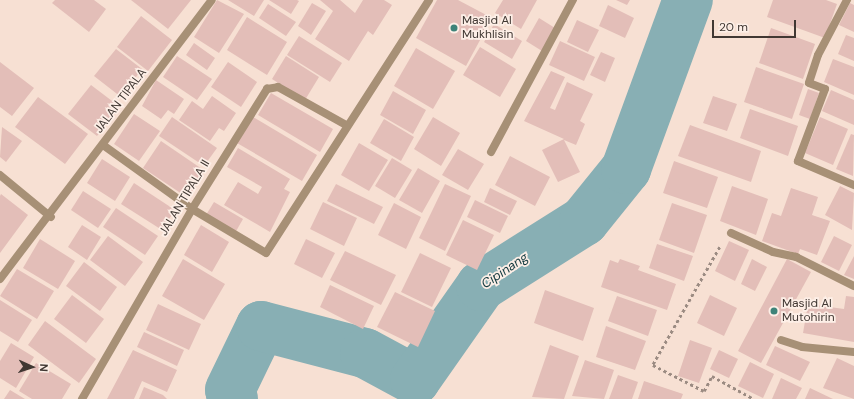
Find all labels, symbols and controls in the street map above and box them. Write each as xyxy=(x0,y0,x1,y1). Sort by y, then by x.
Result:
scale bar xyxy=(714,12,798,38)
place label: Masjid Al Mukhlisin xyxy=(462,14,513,42)
text: 20 m xyxy=(719,19,748,35)
marker: Masjid Al Mukhlisin xyxy=(449,23,459,33)
street label: JALAN TIPALA xyxy=(92,66,150,136)
street label: JALAN TIPALA II xyxy=(157,157,213,239)
water label: Cipinang xyxy=(479,250,531,292)
place label: Masjid Al Mutohirin xyxy=(782,297,835,325)
marker: Masjid Al Mutohirin xyxy=(769,306,779,316)
north arrow xyxy=(12,347,52,387)
text: N xyxy=(37,363,51,372)

